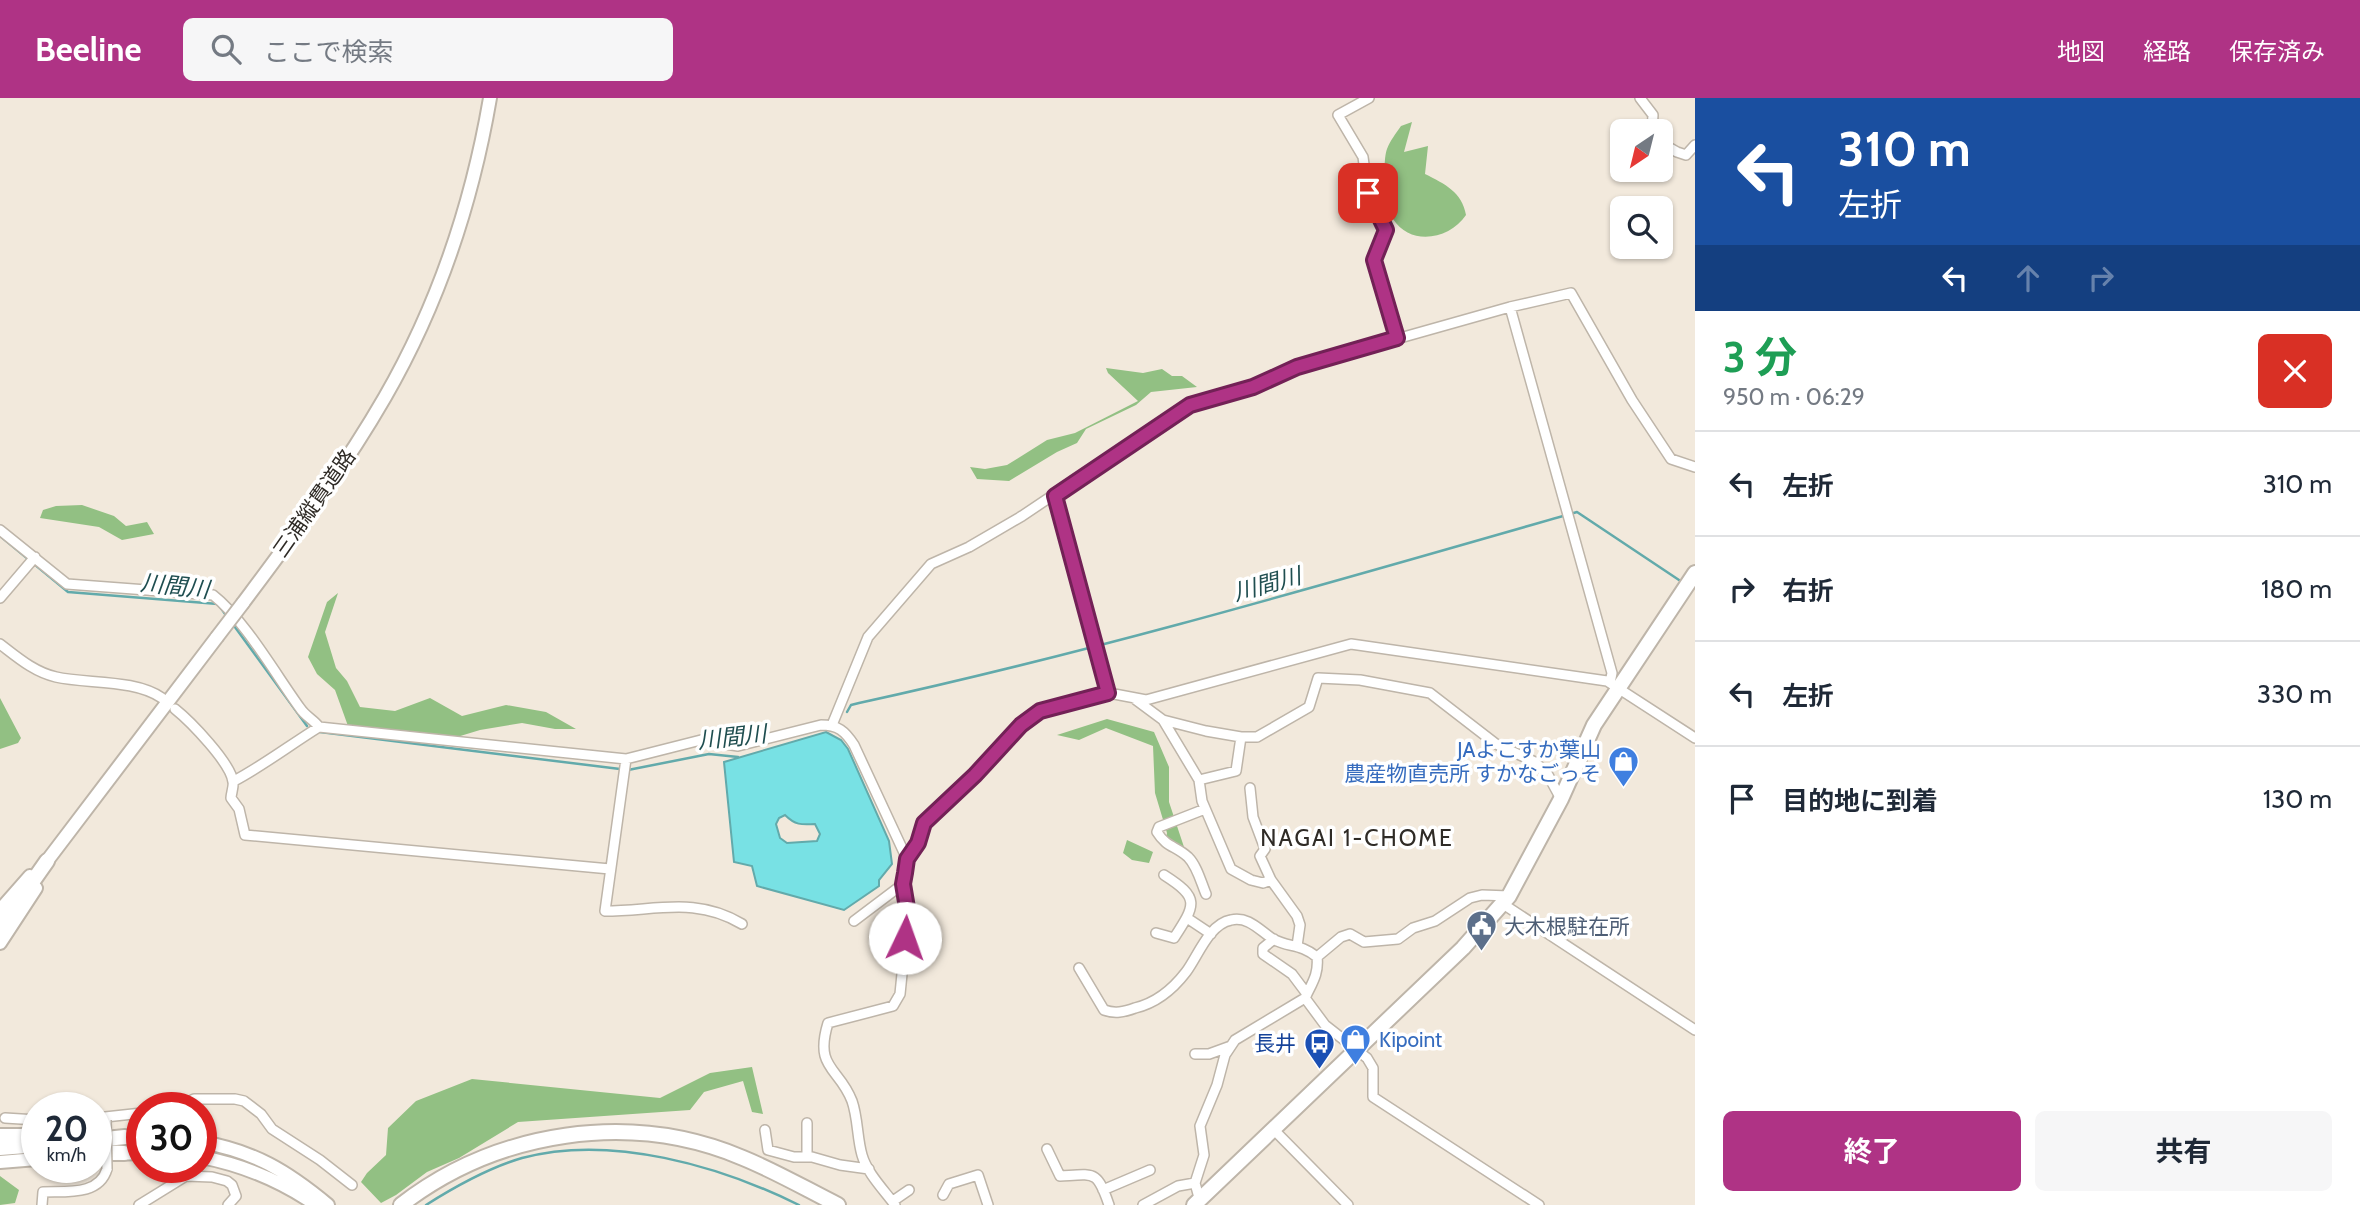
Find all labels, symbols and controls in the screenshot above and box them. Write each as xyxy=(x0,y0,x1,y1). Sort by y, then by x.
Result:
search box xyxy=(183,18,673,81)
text: Beeline xyxy=(35,29,141,69)
icon: search xyxy=(207,30,245,68)
text: ここで検索 xyxy=(263,36,393,68)
text: 地図 xyxy=(2057,37,2105,66)
text: 経路 xyxy=(2143,37,2191,66)
text: 保存済み xyxy=(2229,37,2325,66)
north arrow xyxy=(1610,119,1673,182)
map controls xyxy=(1610,119,1673,259)
text: 310 m xyxy=(1838,119,1971,178)
icon: left xyxy=(1723,126,1814,217)
pin xyxy=(1338,163,1398,223)
icon: arrive xyxy=(1349,174,1387,212)
text: 左折 xyxy=(1838,185,1902,224)
button: search xyxy=(1610,196,1673,259)
icon: left xyxy=(1936,259,1974,297)
icon: ahead xyxy=(2009,259,2047,297)
icon: right xyxy=(2082,259,2120,297)
text: 3 分 xyxy=(1723,331,1797,383)
button: close xyxy=(2258,334,2332,408)
text: 950 m · 06:29 xyxy=(1723,383,1865,411)
street label: 三浦縦貫道路 xyxy=(268,444,360,562)
icon: left xyxy=(1723,465,1761,503)
text: 310 m xyxy=(2263,468,2332,500)
text: 左折 xyxy=(1782,470,1834,502)
water label: 川間川 xyxy=(1230,561,1307,606)
water label: 川間川 xyxy=(139,568,214,604)
icon: right xyxy=(1723,570,1761,608)
text: 180 m xyxy=(2261,573,2332,605)
text: 右折 xyxy=(1782,575,1834,607)
icon: left xyxy=(1723,675,1761,713)
text: 330 m xyxy=(2257,678,2332,710)
text: 左折 xyxy=(1782,680,1834,712)
water label: 川間川 xyxy=(696,719,771,755)
place label: JAよこすか葉山 農産物直売所 すかなごっそ xyxy=(1344,737,1601,786)
shop icon: JAよこすか葉山 農産物直売所 すかなごっそ xyxy=(1607,744,1641,788)
icon: arrive xyxy=(1723,780,1761,818)
text: 130 m xyxy=(2263,783,2332,815)
text: 目的地に到着 xyxy=(1782,785,1938,817)
district label: NAGAI 1-CHOME xyxy=(1260,824,1454,852)
position arrow xyxy=(868,901,942,975)
public building icon: 大木根駐在所 xyxy=(1464,909,1498,953)
place label: 大木根駐在所 xyxy=(1504,914,1630,939)
shop icon: Kipoint xyxy=(1339,1022,1373,1066)
bus stop icon: 長井 xyxy=(1302,1026,1336,1070)
place label: Kipoint xyxy=(1379,1027,1442,1052)
place label: 長井 xyxy=(1254,1031,1296,1056)
speed limit sign: 30 xyxy=(126,1092,217,1183)
text: 20 xyxy=(45,1107,88,1150)
button: 終了 xyxy=(1723,1111,2021,1191)
button: 共有 xyxy=(2035,1111,2332,1191)
text: km/h xyxy=(47,1144,86,1166)

